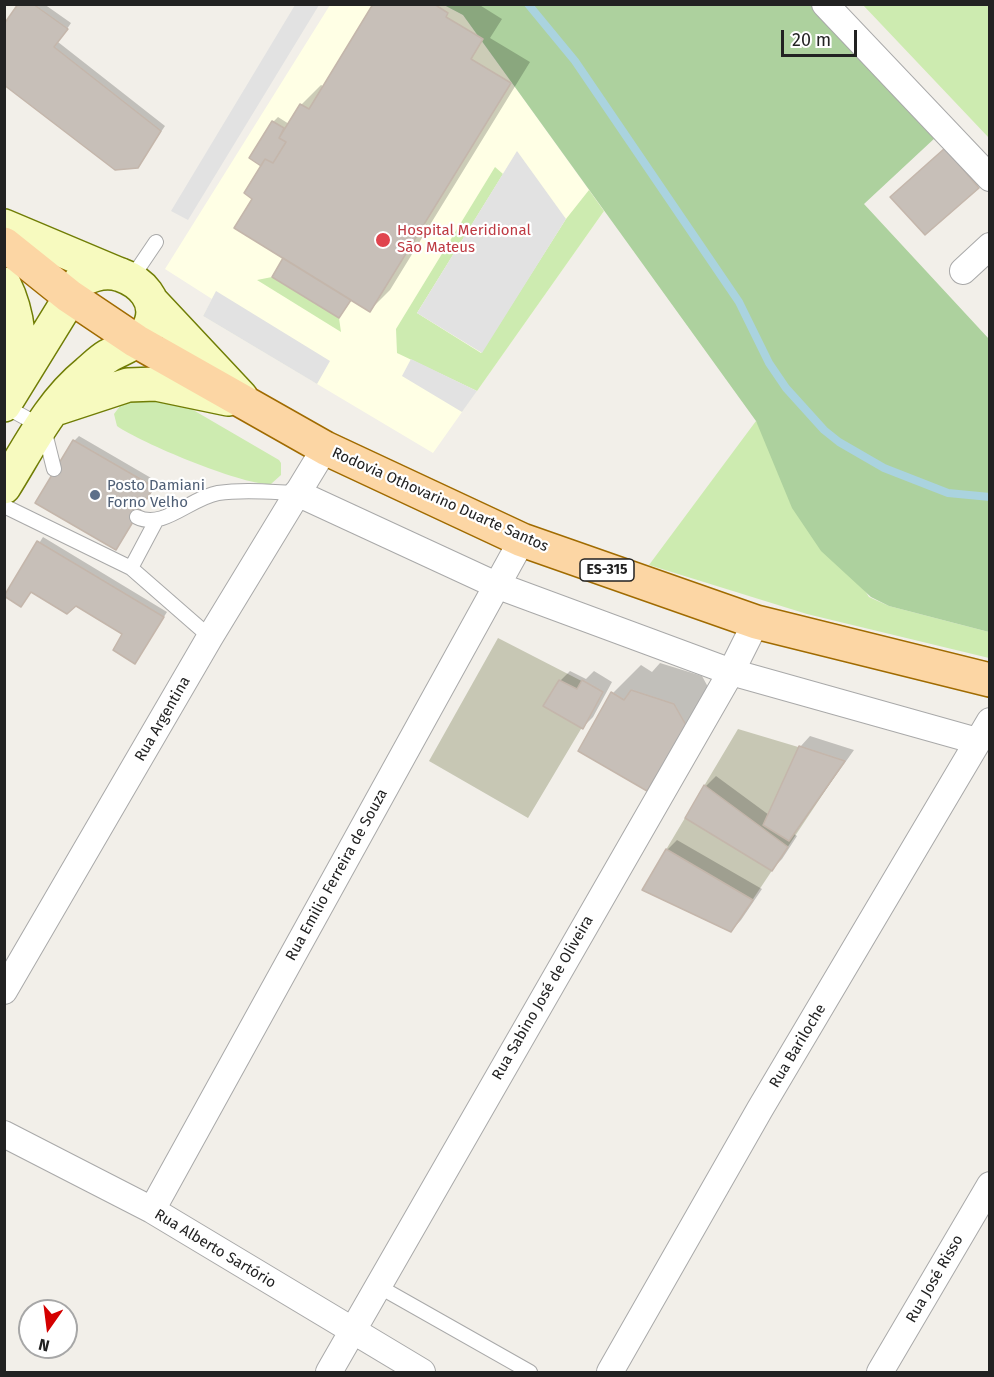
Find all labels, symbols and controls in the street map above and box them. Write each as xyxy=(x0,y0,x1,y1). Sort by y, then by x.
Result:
scale bar xyxy=(784,18,860,56)
text: 20 m xyxy=(792,29,831,51)
place label: Hospital Meridional São Mateus xyxy=(397,222,531,257)
marker: Hospital Meridional São Mateus xyxy=(374,231,392,249)
street label: Rodovia Othovarino Duarte Santos xyxy=(329,444,551,556)
place label: Posto Damiani Forno Velho xyxy=(107,477,205,512)
marker: Posto Damiani Forno Velho xyxy=(88,488,102,502)
road number: ES-315 xyxy=(580,559,634,581)
street label: Rua Argentina xyxy=(131,673,195,765)
street label: Rua Emilio Ferreira de Souza xyxy=(282,786,392,964)
street label: Rua Sabino José de Oliveira xyxy=(489,913,597,1083)
street label: Rua Bariloche xyxy=(766,1001,830,1091)
street label: Rua Alberto Sartório xyxy=(151,1206,279,1292)
street label: Rua José Risso xyxy=(903,1232,967,1326)
north arrow xyxy=(18,1299,78,1359)
text: N xyxy=(37,1335,51,1356)

